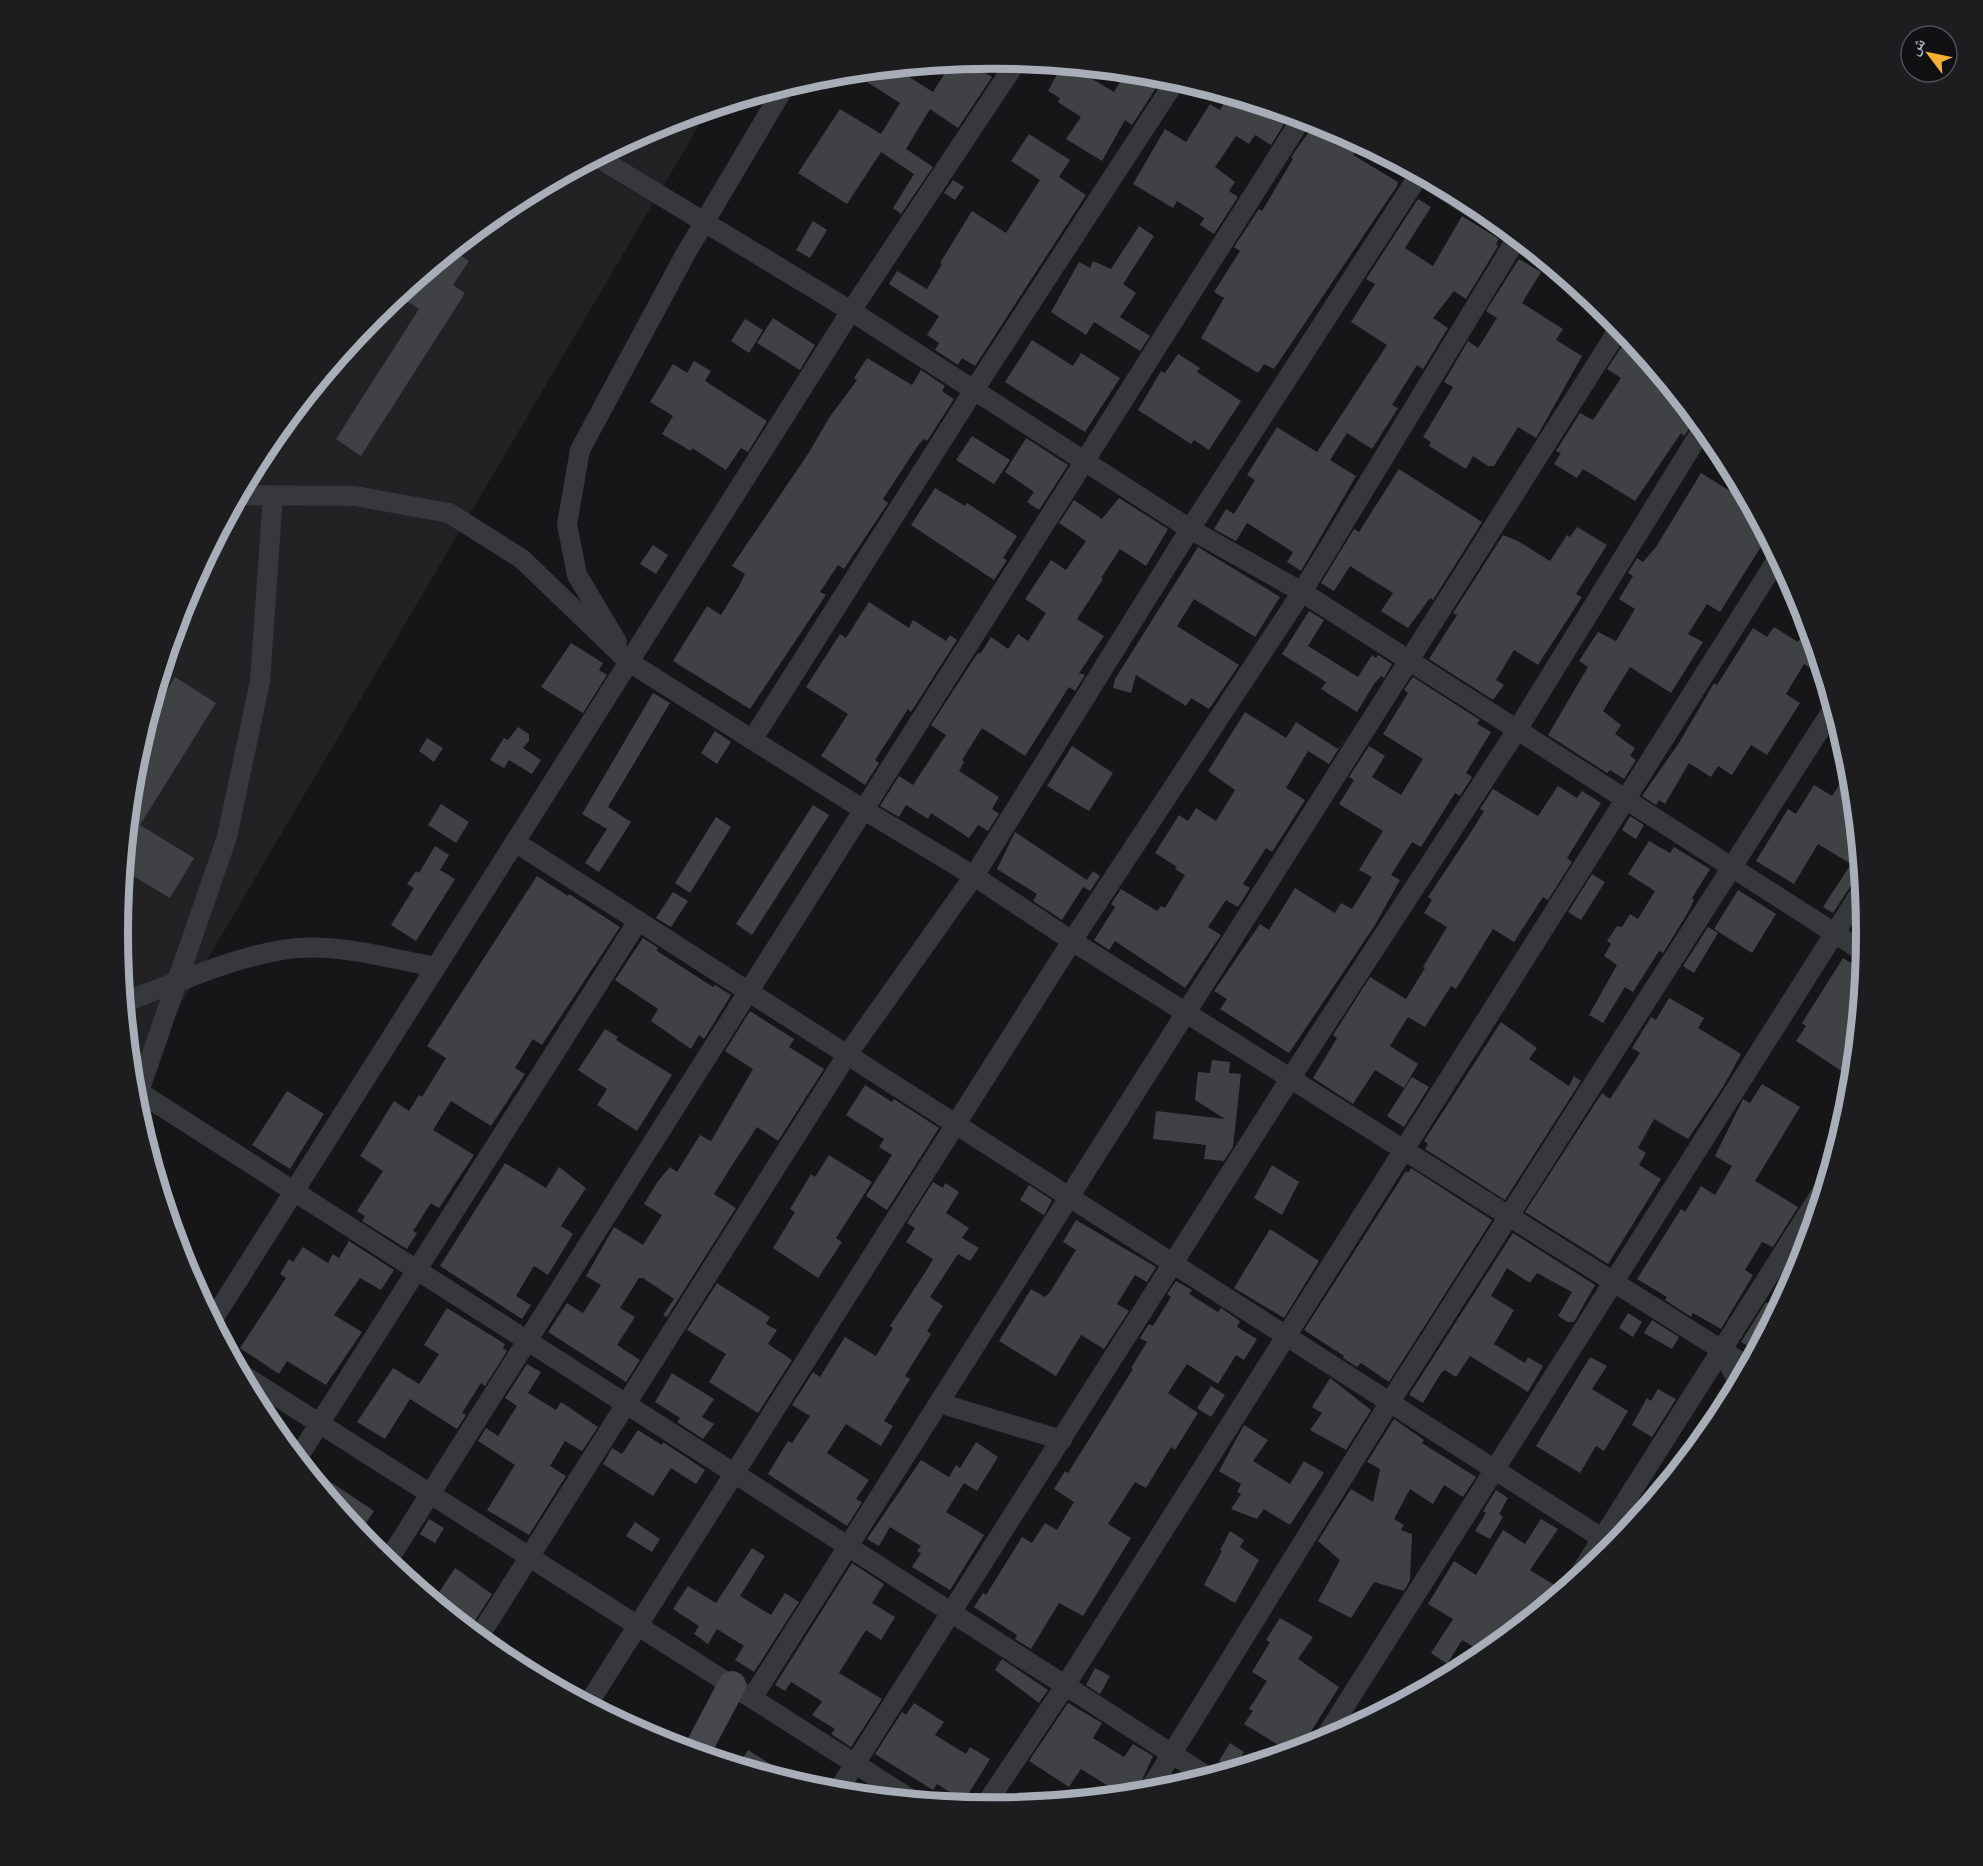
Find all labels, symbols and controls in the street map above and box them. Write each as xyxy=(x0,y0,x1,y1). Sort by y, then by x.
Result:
north arrow xyxy=(1899,24,1959,84)
text: ش xyxy=(1902,33,1930,59)

